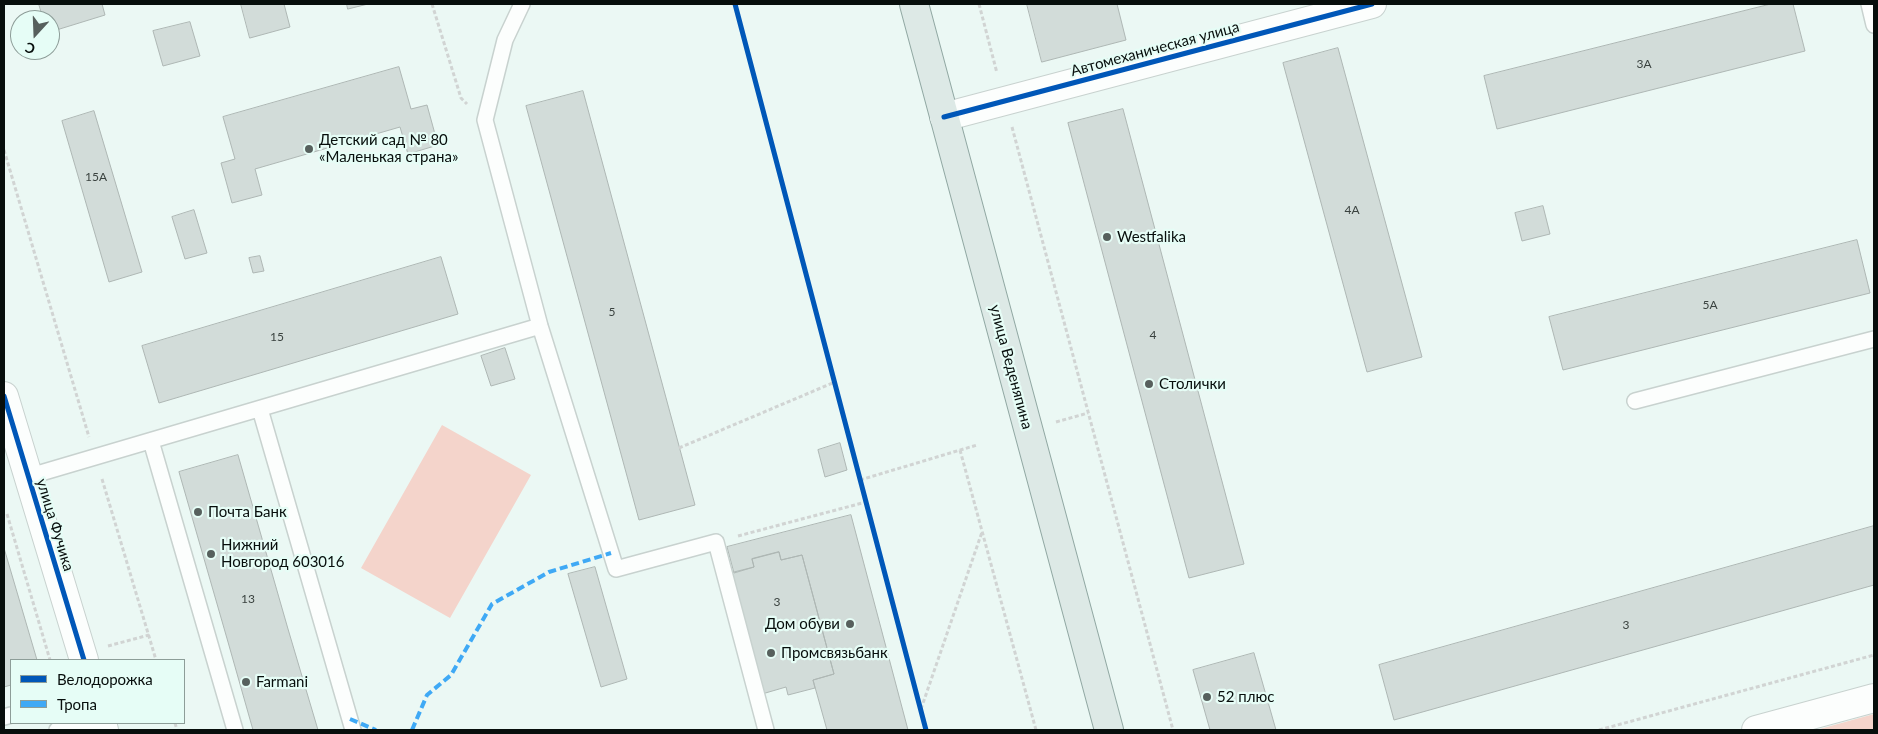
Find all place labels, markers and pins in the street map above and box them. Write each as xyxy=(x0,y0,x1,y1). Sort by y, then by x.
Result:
place label: Детский сад № 80 «Маленькая страна» xyxy=(319,131,458,166)
marker: Детский сад № 80 «Маленькая страна» xyxy=(303,143,315,155)
place label: Westfalika xyxy=(1117,228,1186,246)
marker: Westfalika xyxy=(1101,231,1113,243)
place label: Столички xyxy=(1159,375,1226,393)
marker: Столички xyxy=(1143,378,1155,390)
place label: Почта Банк xyxy=(208,503,287,521)
marker: Почта Банк xyxy=(192,506,204,518)
place label: Нижний Новгород 603016 xyxy=(221,536,344,571)
marker: Нижний Новгород 603016 xyxy=(205,548,217,560)
place label: Дом обуви xyxy=(765,615,840,633)
marker: Дом обуви xyxy=(844,618,856,630)
place label: Промсвязьбанк xyxy=(781,644,888,662)
marker: Промсвязьбанк xyxy=(765,647,777,659)
place label: Farmani xyxy=(256,673,308,691)
marker: Farmani xyxy=(240,676,252,688)
place label: 52 плюс xyxy=(1217,688,1274,706)
marker: 52 плюс xyxy=(1201,691,1213,703)

